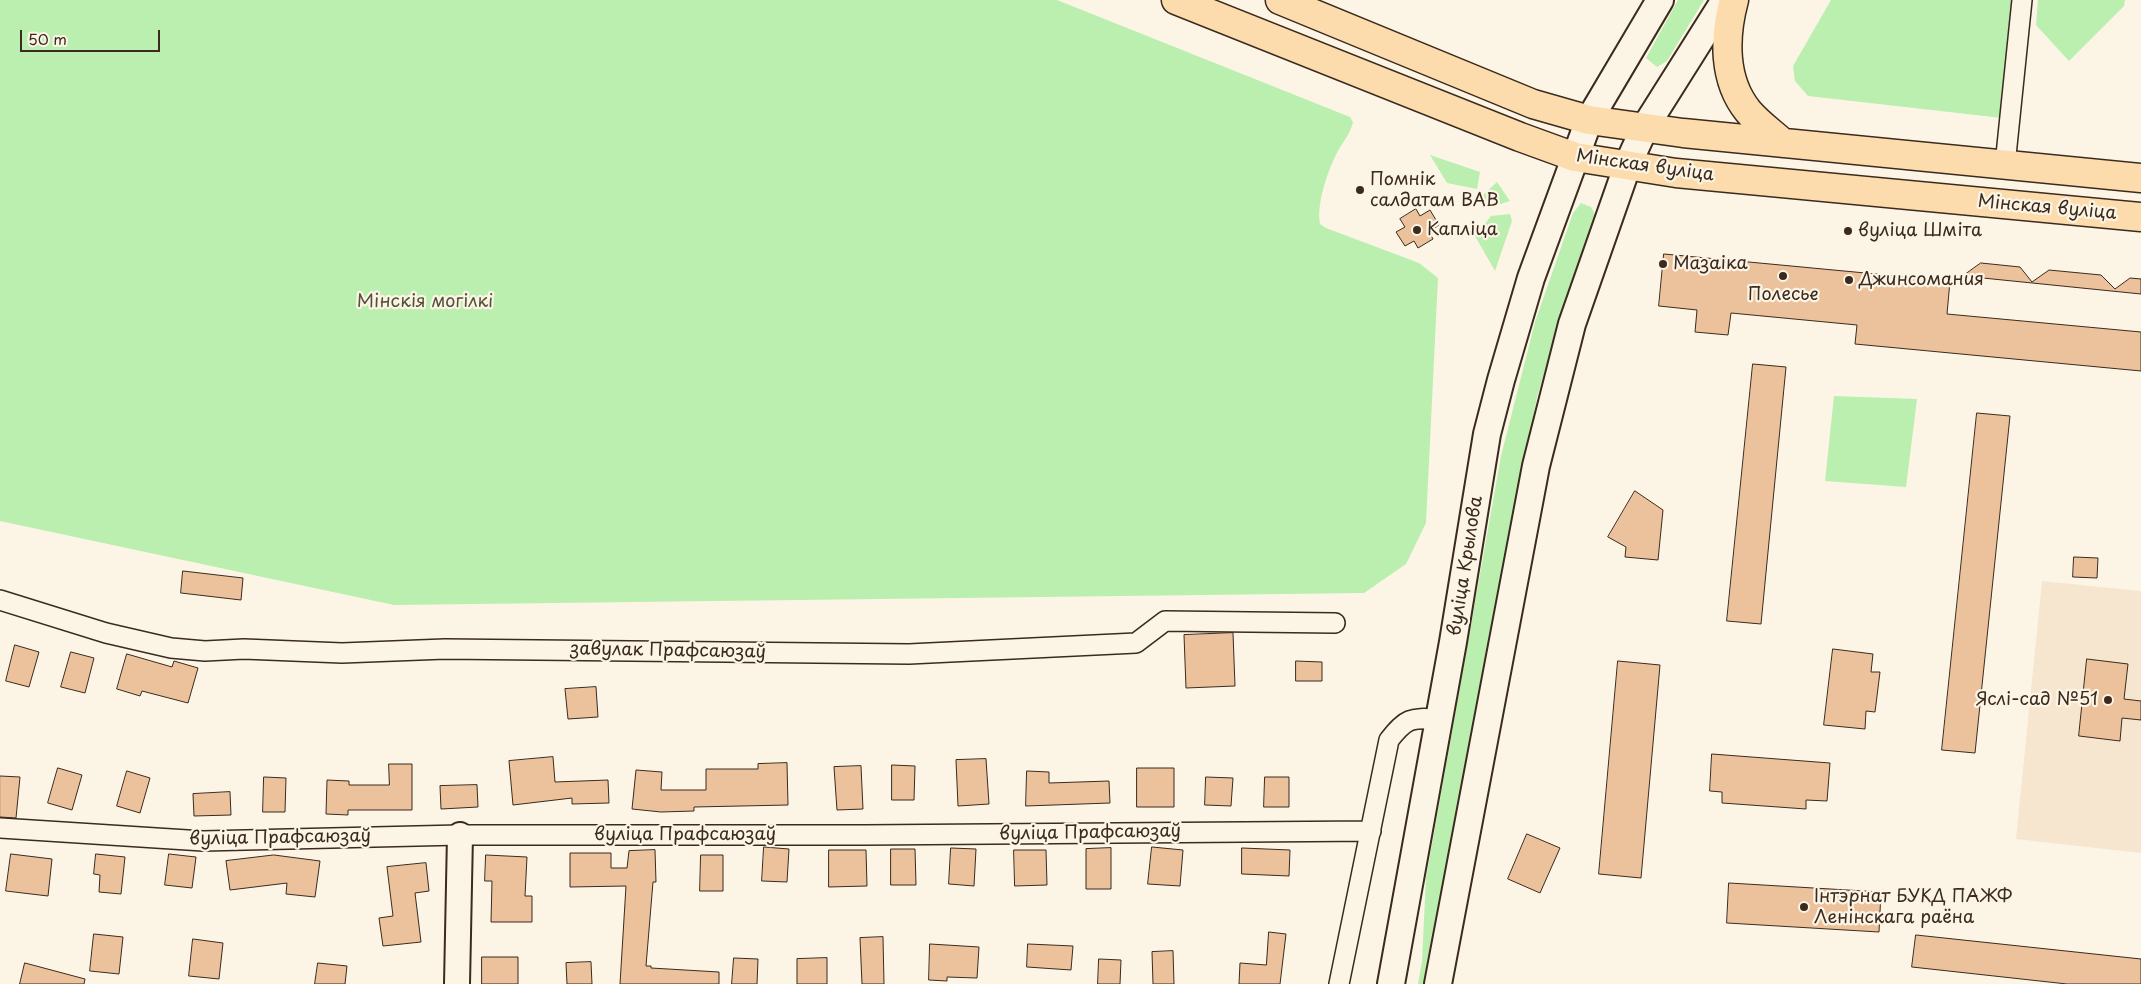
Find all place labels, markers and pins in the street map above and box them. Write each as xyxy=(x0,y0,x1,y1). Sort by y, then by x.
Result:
place label: Помнік салдатам ВАВ xyxy=(1370,169,1498,212)
marker: Помнік салдатам ВАВ xyxy=(1354,184,1366,196)
place label: Капліца xyxy=(1427,219,1498,241)
place label: вуліца Шміта xyxy=(1858,220,1982,242)
marker: Капліца xyxy=(1411,224,1423,236)
marker: вуліца Шміта xyxy=(1842,225,1854,237)
place label: Мазаіка xyxy=(1673,253,1748,275)
marker: Мазаіка xyxy=(1657,258,1669,270)
place label: Джинсомания xyxy=(1859,269,1984,291)
marker: Полесье xyxy=(1777,270,1789,282)
marker: Джинсомания xyxy=(1843,274,1855,286)
place label: Полесье xyxy=(1748,284,1818,306)
place label: Яслі-сад №51 xyxy=(1976,689,2098,711)
marker: Яслі-сад №51 xyxy=(2102,694,2114,706)
place label: Інтэрнат БУКД ПАЖФ Ленінскага раёна xyxy=(1814,886,2012,929)
marker: Інтэрнат БУКД ПАЖФ Ленінскага раёна xyxy=(1798,901,1810,913)

